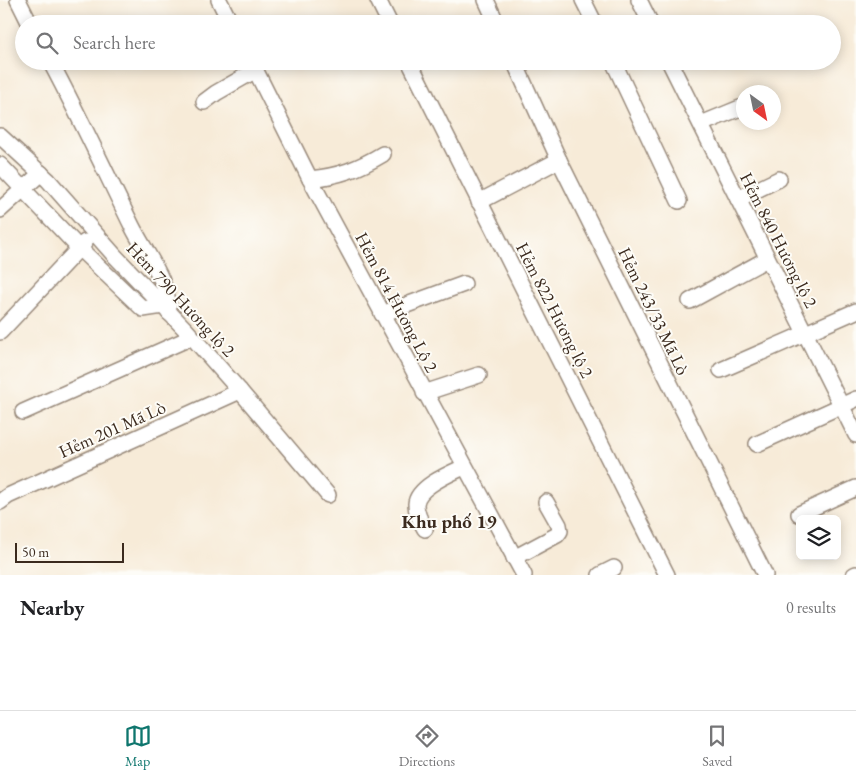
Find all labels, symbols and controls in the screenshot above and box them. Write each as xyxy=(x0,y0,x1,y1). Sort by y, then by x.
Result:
search box xyxy=(15,15,841,70)
icon: search xyxy=(33,29,61,57)
text: Search here xyxy=(73,30,155,55)
north arrow xyxy=(736,85,781,130)
street label: Hẻm 840 Hương lộ 2 xyxy=(735,168,823,312)
street label: Hẻm 814 Hương Lộ 2 xyxy=(350,228,444,376)
street label: Hẻm 790 Hương lộ 2 xyxy=(122,237,240,362)
street label: Hẻm 822 Hương lộ 2 xyxy=(511,238,599,382)
street label: Hẻm 243/33 Mã Lò xyxy=(613,243,695,379)
street label: Hẻm 201 Mã Lò xyxy=(55,395,169,463)
district label: Khu phố 19 xyxy=(401,509,497,534)
map controls xyxy=(796,515,841,560)
button: layers xyxy=(796,515,841,560)
scale bar xyxy=(15,540,124,563)
text: 50 m xyxy=(22,543,49,561)
text: Nearby xyxy=(20,594,84,621)
text: 0 results xyxy=(786,597,836,618)
tab: Map xyxy=(124,722,152,770)
tab: Directions xyxy=(399,722,455,770)
tab: Saved xyxy=(702,722,732,770)

